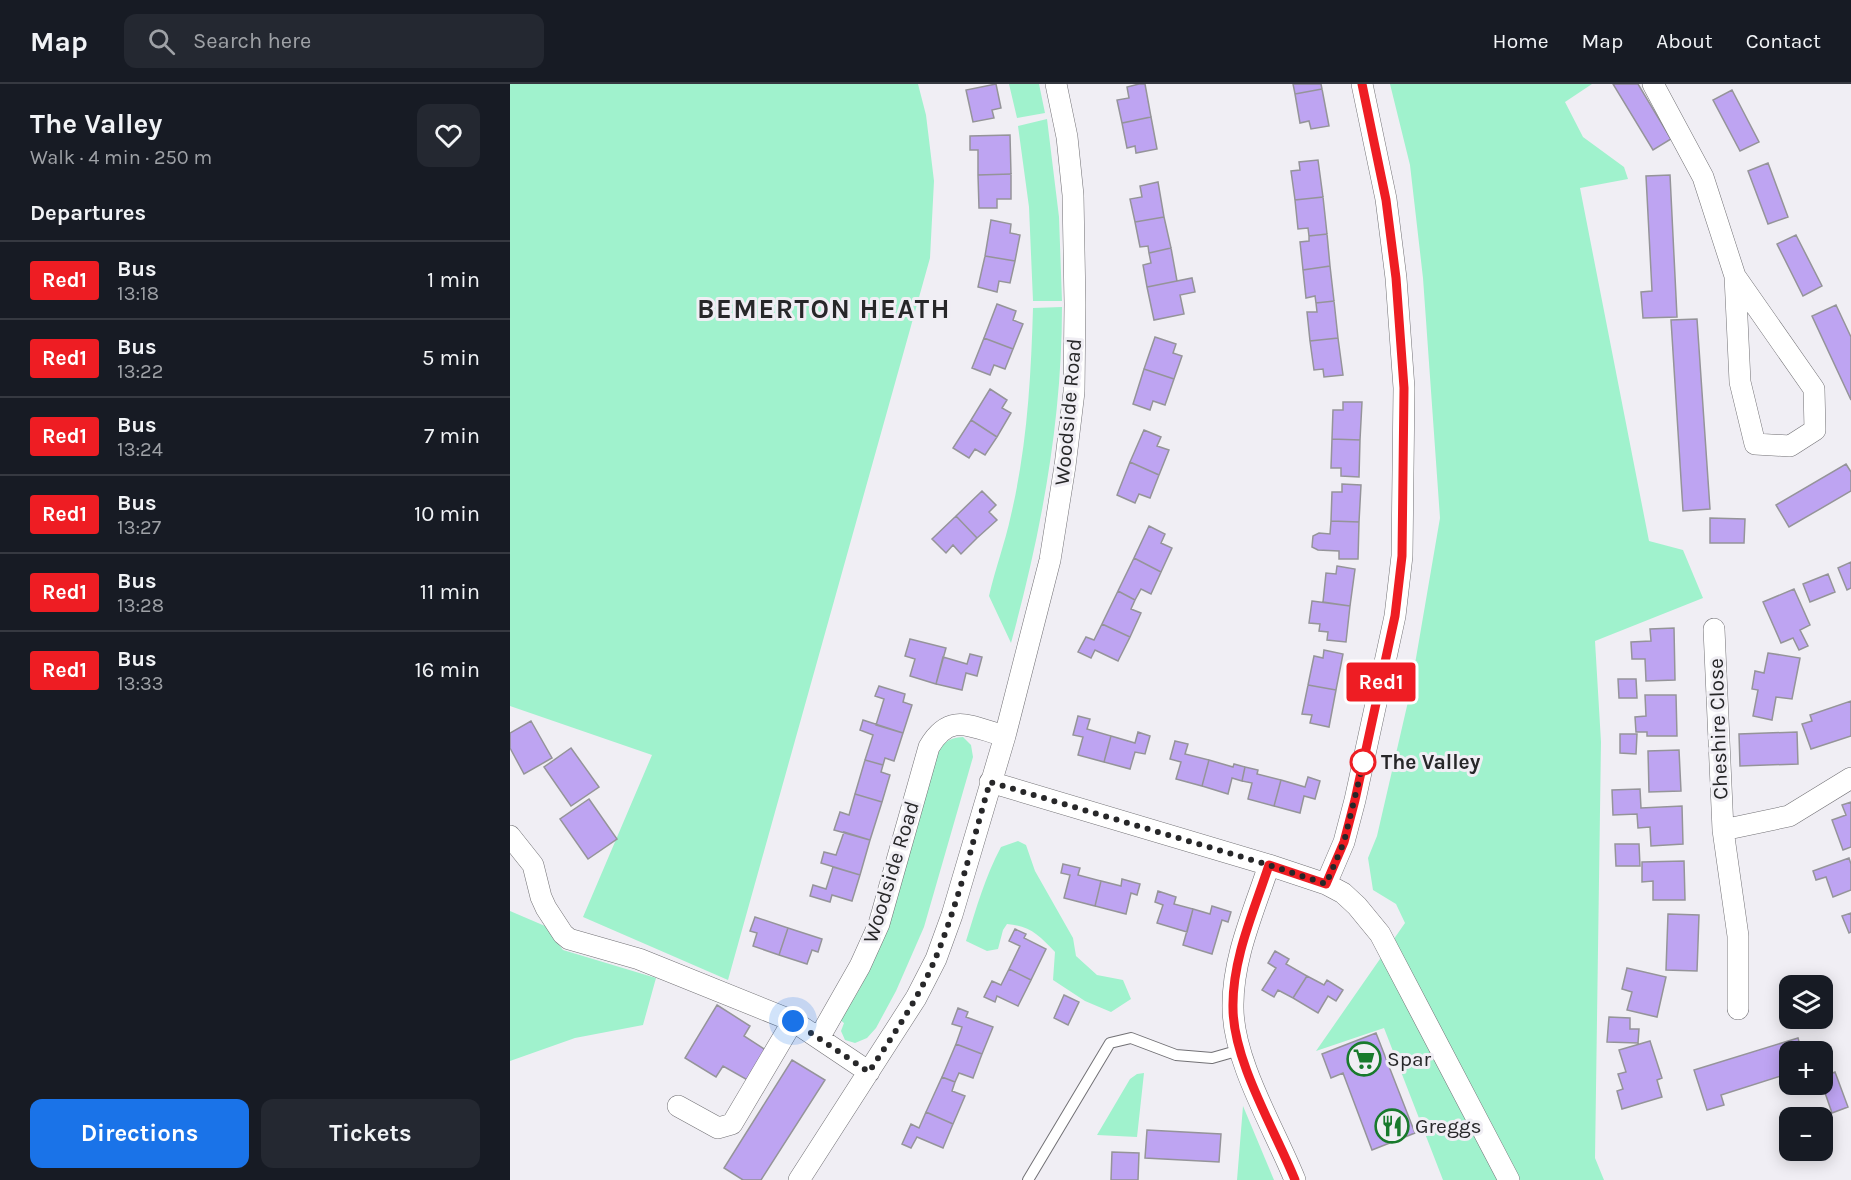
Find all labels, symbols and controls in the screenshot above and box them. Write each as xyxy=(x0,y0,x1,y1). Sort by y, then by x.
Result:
search box xyxy=(124,14,544,68)
text: Map xyxy=(30,25,88,58)
icon: search xyxy=(145,25,178,58)
text: Search here xyxy=(193,28,311,54)
text: Home xyxy=(1493,29,1549,53)
text: Map xyxy=(1582,29,1623,53)
text: About xyxy=(1656,29,1713,53)
text: Contact xyxy=(1746,29,1821,53)
button: heart xyxy=(417,104,480,167)
text: The Valley xyxy=(30,107,162,140)
text: Walk · 4 min · 250 m xyxy=(30,146,212,169)
text: Departures xyxy=(30,200,146,226)
text: Bus xyxy=(117,256,157,282)
text: 1 min xyxy=(427,267,480,293)
text: Red1 xyxy=(42,268,87,292)
text: 13:18 xyxy=(117,282,159,305)
district label: BEMERTON HEATH xyxy=(697,293,951,325)
text: Bus xyxy=(117,334,157,360)
street label: Woodside Road xyxy=(1050,338,1086,486)
text: 5 min xyxy=(422,345,480,371)
text: Red1 xyxy=(42,346,87,370)
text: 13:22 xyxy=(117,360,163,383)
text: Bus xyxy=(117,412,157,438)
text: 7 min xyxy=(424,423,480,449)
text: Red1 xyxy=(42,424,87,448)
text: 13:24 xyxy=(117,438,163,461)
text: Bus xyxy=(117,490,157,516)
text: 10 min xyxy=(414,501,480,527)
text: Red1 xyxy=(42,502,87,526)
text: 13:27 xyxy=(117,516,161,539)
text: Bus xyxy=(117,568,157,594)
text: 11 min xyxy=(420,579,480,605)
text: Red1 xyxy=(42,580,87,604)
text: 13:28 xyxy=(117,594,164,617)
text: Bus xyxy=(117,646,157,672)
text: 16 min xyxy=(414,657,480,683)
text: Red1 xyxy=(42,658,87,682)
street label: Cheshire Close xyxy=(1704,658,1732,800)
line badge: Red1 xyxy=(1339,662,1423,702)
text: Red1 xyxy=(1358,670,1404,694)
text: 13:33 xyxy=(117,672,164,695)
marker: The Valley xyxy=(1350,749,1376,775)
place label: The Valley xyxy=(1381,750,1481,774)
street label: Woodside Road xyxy=(858,798,924,946)
map controls xyxy=(1779,975,1833,1161)
button: layers xyxy=(1779,975,1833,1029)
your location xyxy=(778,1006,808,1036)
supermarket icon: Spar xyxy=(1346,1041,1382,1077)
button: + xyxy=(1779,1041,1833,1095)
place label: Spar xyxy=(1387,1047,1432,1071)
button: Directions xyxy=(30,1099,249,1168)
button: Tickets xyxy=(261,1099,480,1168)
button: − xyxy=(1779,1107,1833,1161)
restaurant icon: Greggs xyxy=(1374,1108,1410,1144)
place label: Greggs xyxy=(1415,1114,1482,1138)

